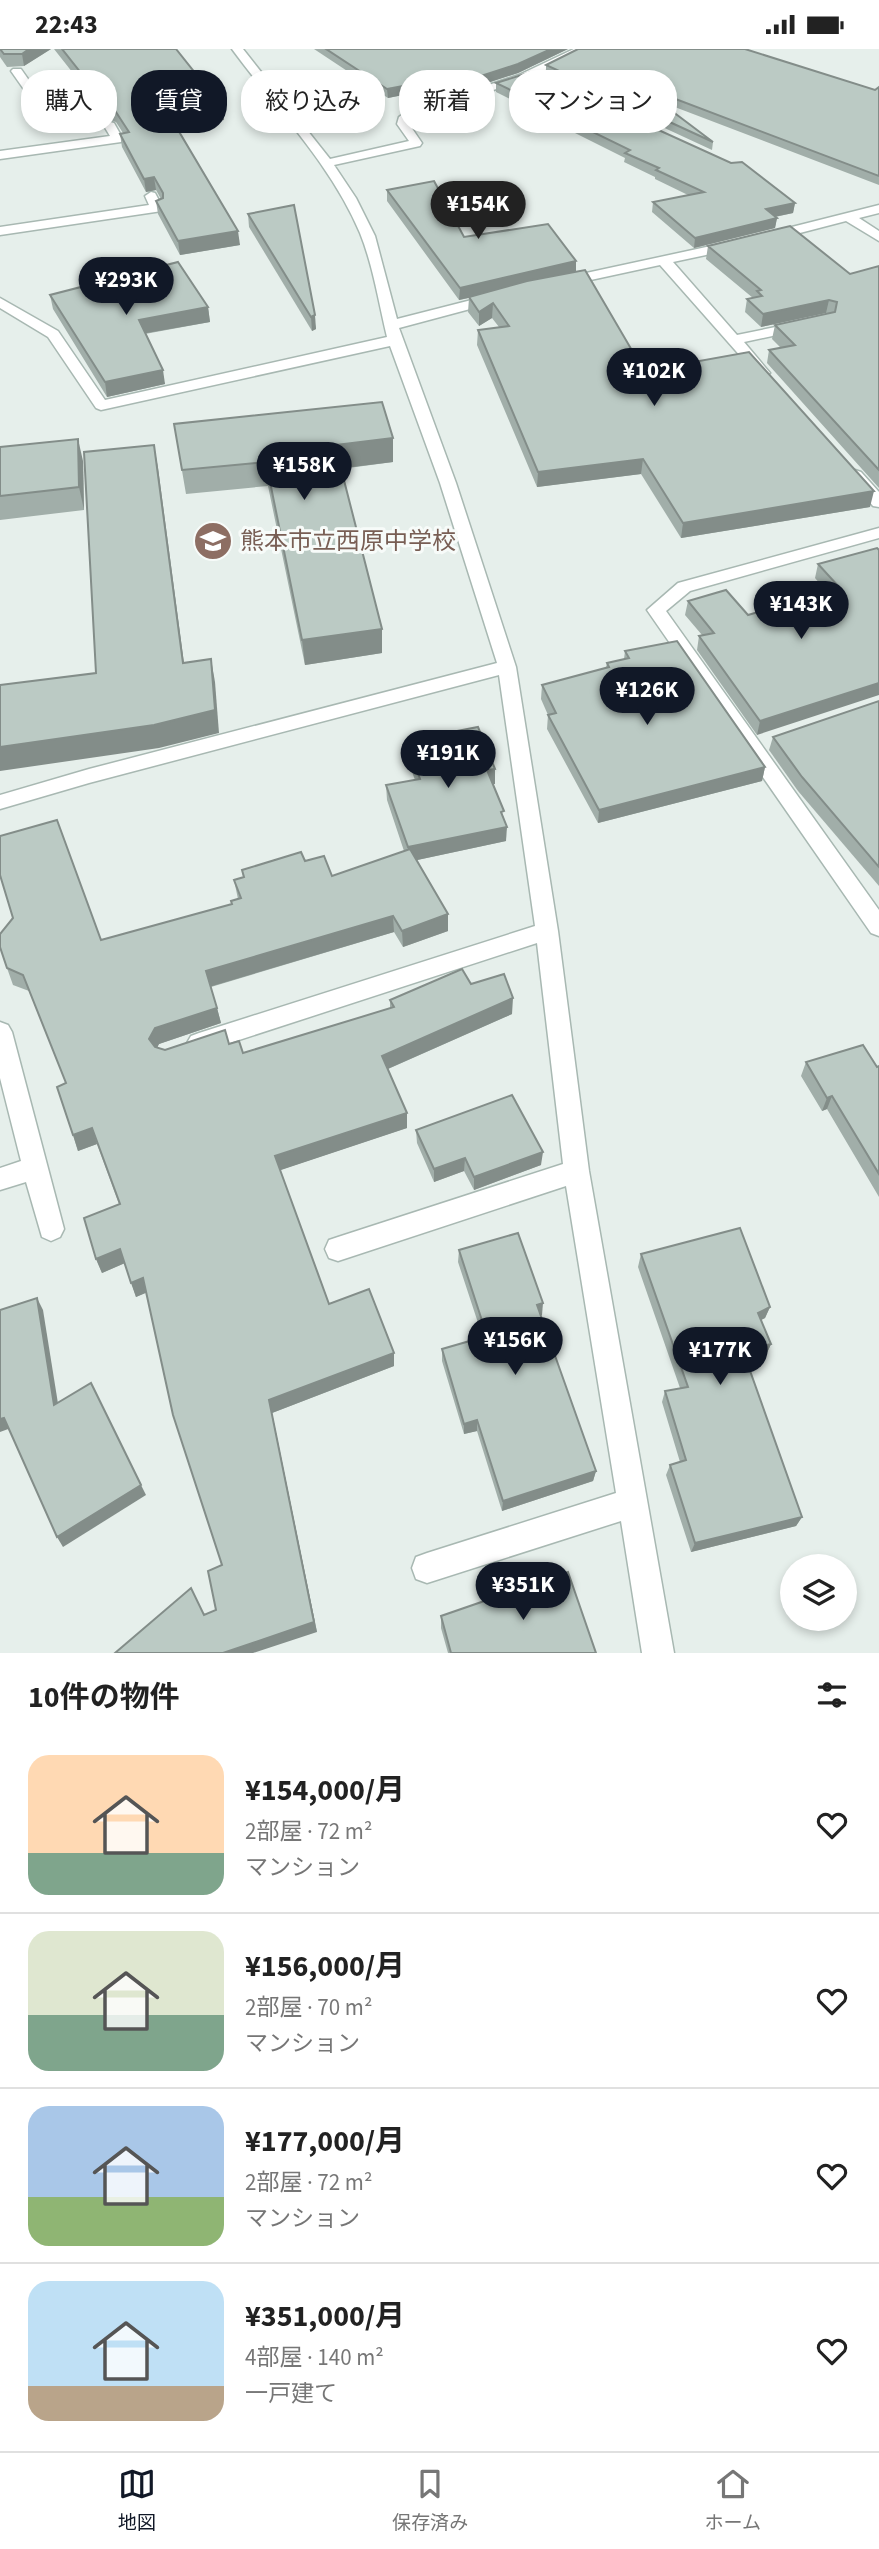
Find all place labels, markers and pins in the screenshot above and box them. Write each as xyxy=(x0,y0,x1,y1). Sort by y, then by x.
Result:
pin: ¥154K xyxy=(429,181,527,241)
pin: ¥293K xyxy=(77,257,175,317)
pin: ¥102K xyxy=(605,349,703,408)
pin: ¥158K xyxy=(255,442,353,502)
school or university icon: 熊本市立西原中学校 xyxy=(192,520,234,562)
place label: 熊本市立西原中学校 xyxy=(240,524,456,559)
pin: ¥143K xyxy=(752,581,850,641)
pin: ¥126K xyxy=(598,667,696,727)
pin: ¥191K xyxy=(399,731,497,790)
pin: ¥156K xyxy=(466,1317,564,1377)
pin: ¥177K xyxy=(671,1327,769,1387)
pin: ¥351K xyxy=(474,1563,572,1622)

